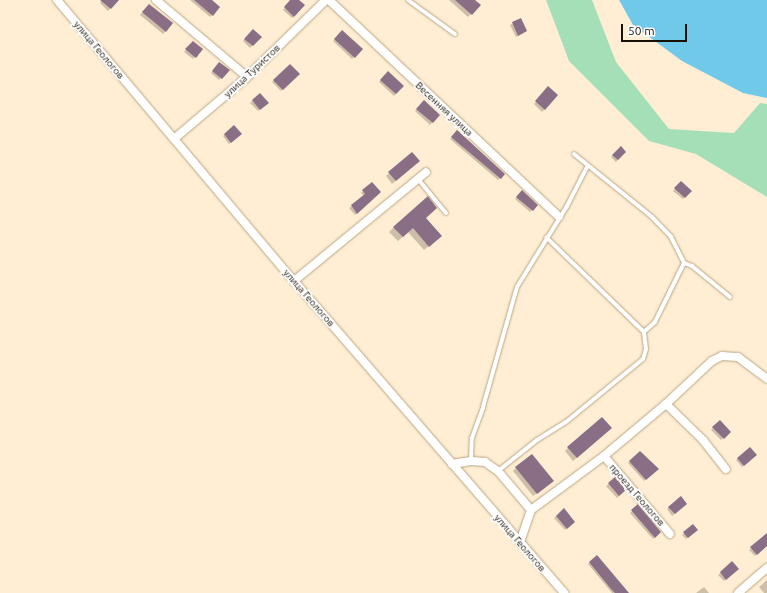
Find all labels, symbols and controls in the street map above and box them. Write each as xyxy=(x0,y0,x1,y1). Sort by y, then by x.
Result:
scale bar xyxy=(623,16,689,42)
street label: улица Геологов xyxy=(71,19,127,81)
text: 50 m xyxy=(628,24,655,37)
street label: улица Туристов xyxy=(221,42,283,100)
street label: Весенняя улица xyxy=(413,79,475,139)
street label: улица Геологов xyxy=(281,267,337,329)
street label: проезд Геологов xyxy=(607,461,667,529)
street label: улица Геологов xyxy=(492,512,548,574)

